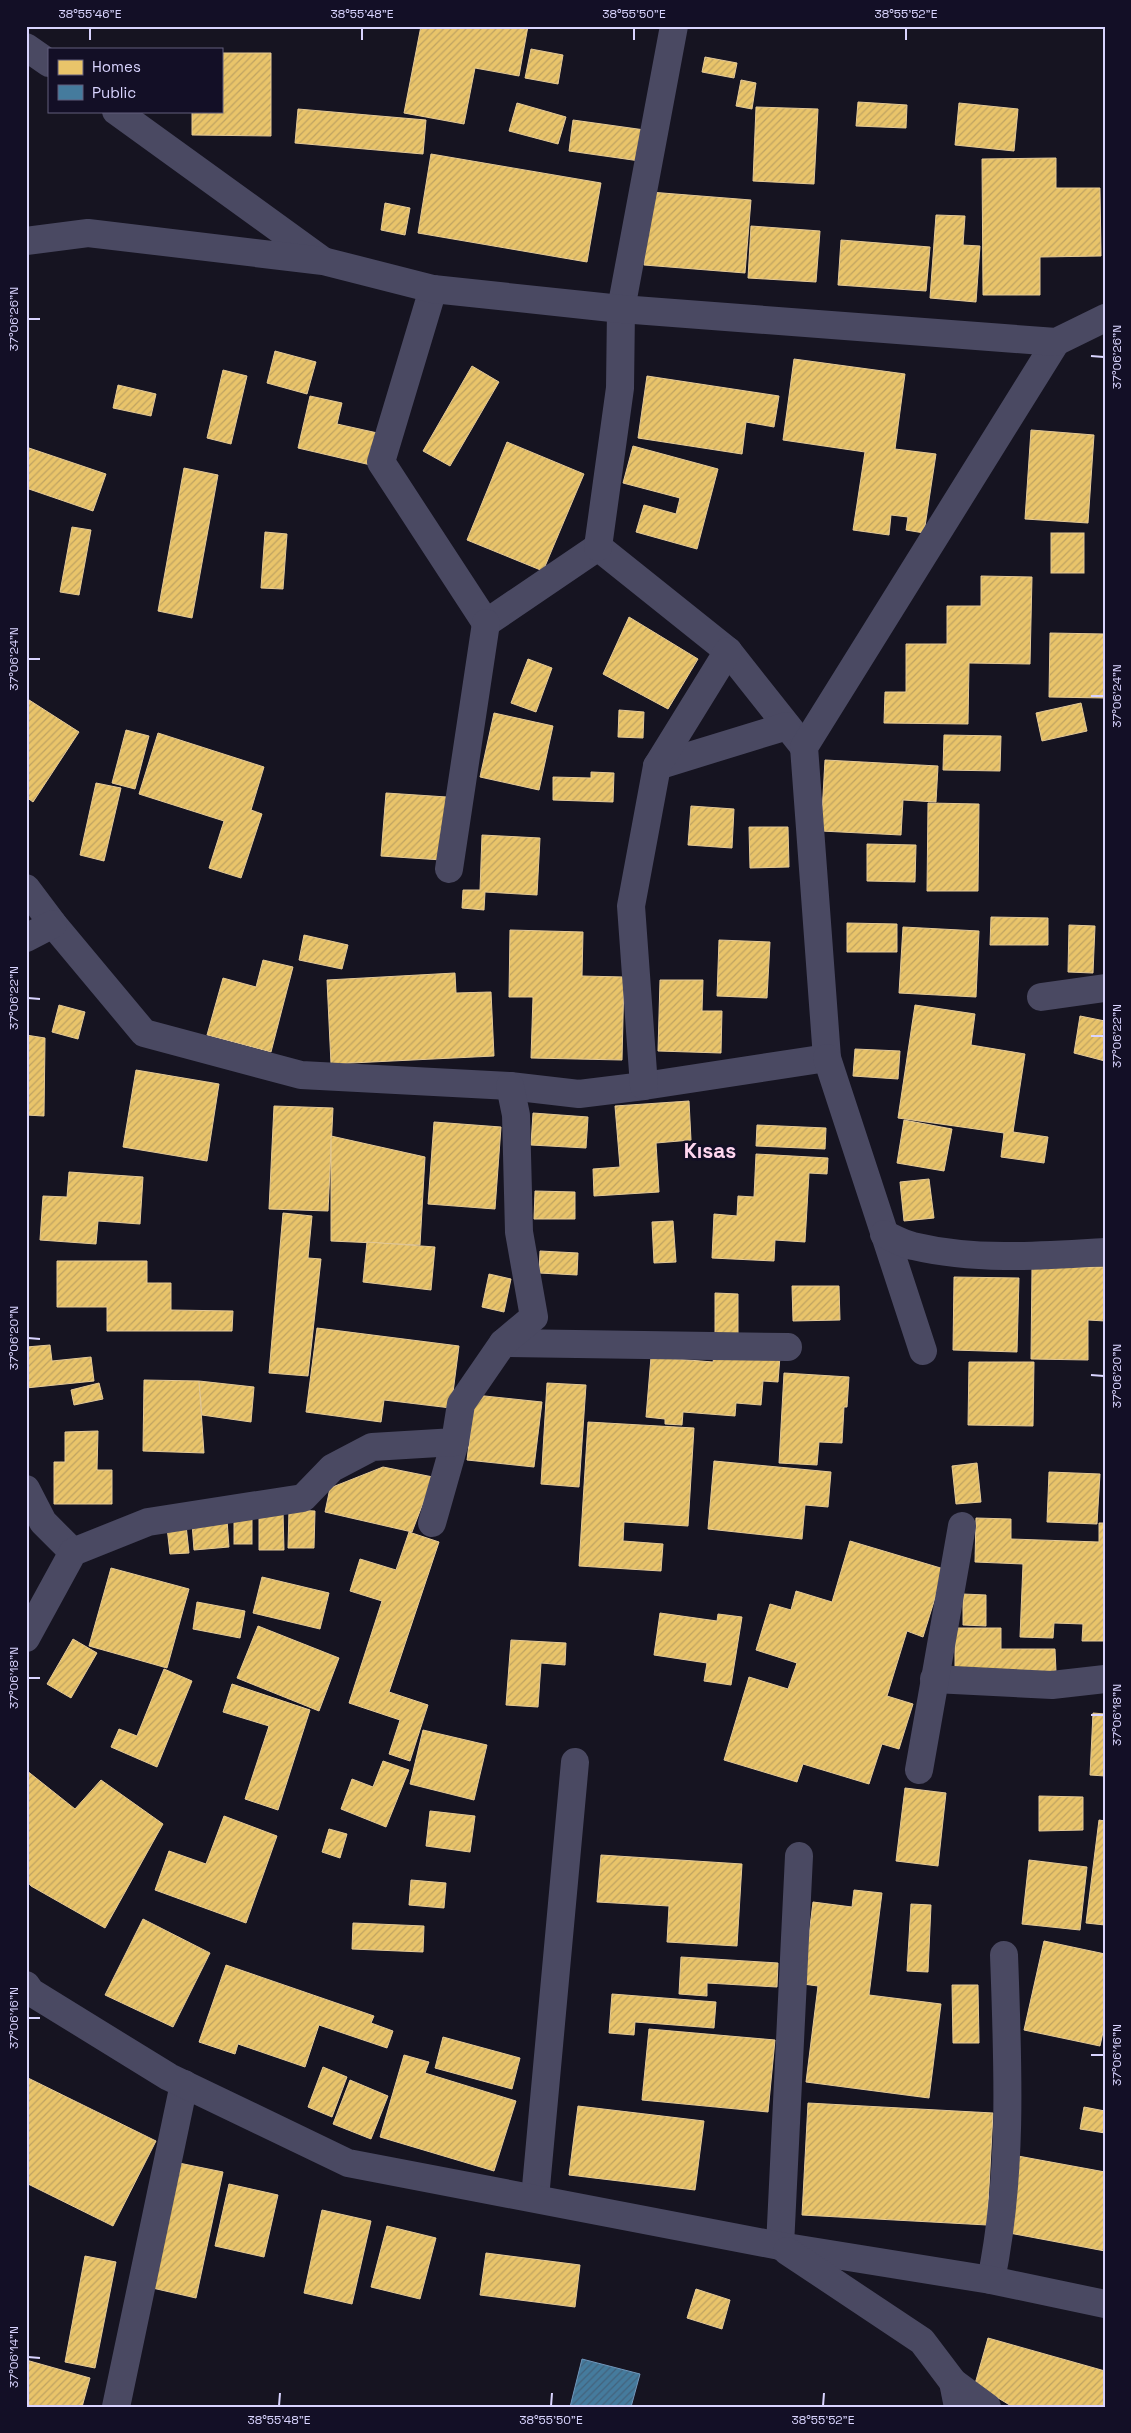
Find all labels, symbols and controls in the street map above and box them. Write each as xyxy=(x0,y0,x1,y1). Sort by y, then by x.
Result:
text: 38°55'46"E xyxy=(59,6,122,22)
text: 38°55'48"E xyxy=(330,6,394,22)
text: 38°55'50"E xyxy=(602,6,666,22)
text: 38°55'52"E xyxy=(875,6,938,22)
legend xyxy=(48,48,222,112)
text: Homes xyxy=(92,57,141,76)
text: Public xyxy=(92,83,136,102)
text: 37°06'26"N xyxy=(6,287,22,351)
text: 37°06'26"N xyxy=(1109,325,1125,389)
text: 37°06'24"N xyxy=(6,627,22,691)
text: 37°06'24"N xyxy=(1109,664,1125,728)
text: 37°06'22"N xyxy=(6,966,22,1030)
text: 37°06'22"N xyxy=(1109,1004,1125,1068)
district label: Kısas xyxy=(684,1137,736,1164)
text: 37°06'20"N xyxy=(6,1306,22,1370)
text: 37°06'20"N xyxy=(1109,1344,1125,1408)
text: 37°06'18"N xyxy=(6,1647,22,1709)
text: 37°06'18"N xyxy=(1109,1684,1125,1746)
text: 37°06'16"N xyxy=(6,1987,22,2049)
text: 37°06'16"N xyxy=(1109,2024,1125,2086)
text: 37°06'14"N xyxy=(6,2326,22,2388)
text: 38°55'48"E xyxy=(247,2412,311,2428)
text: 38°55'50"E xyxy=(519,2412,583,2428)
text: 38°55'52"E xyxy=(792,2412,855,2428)

